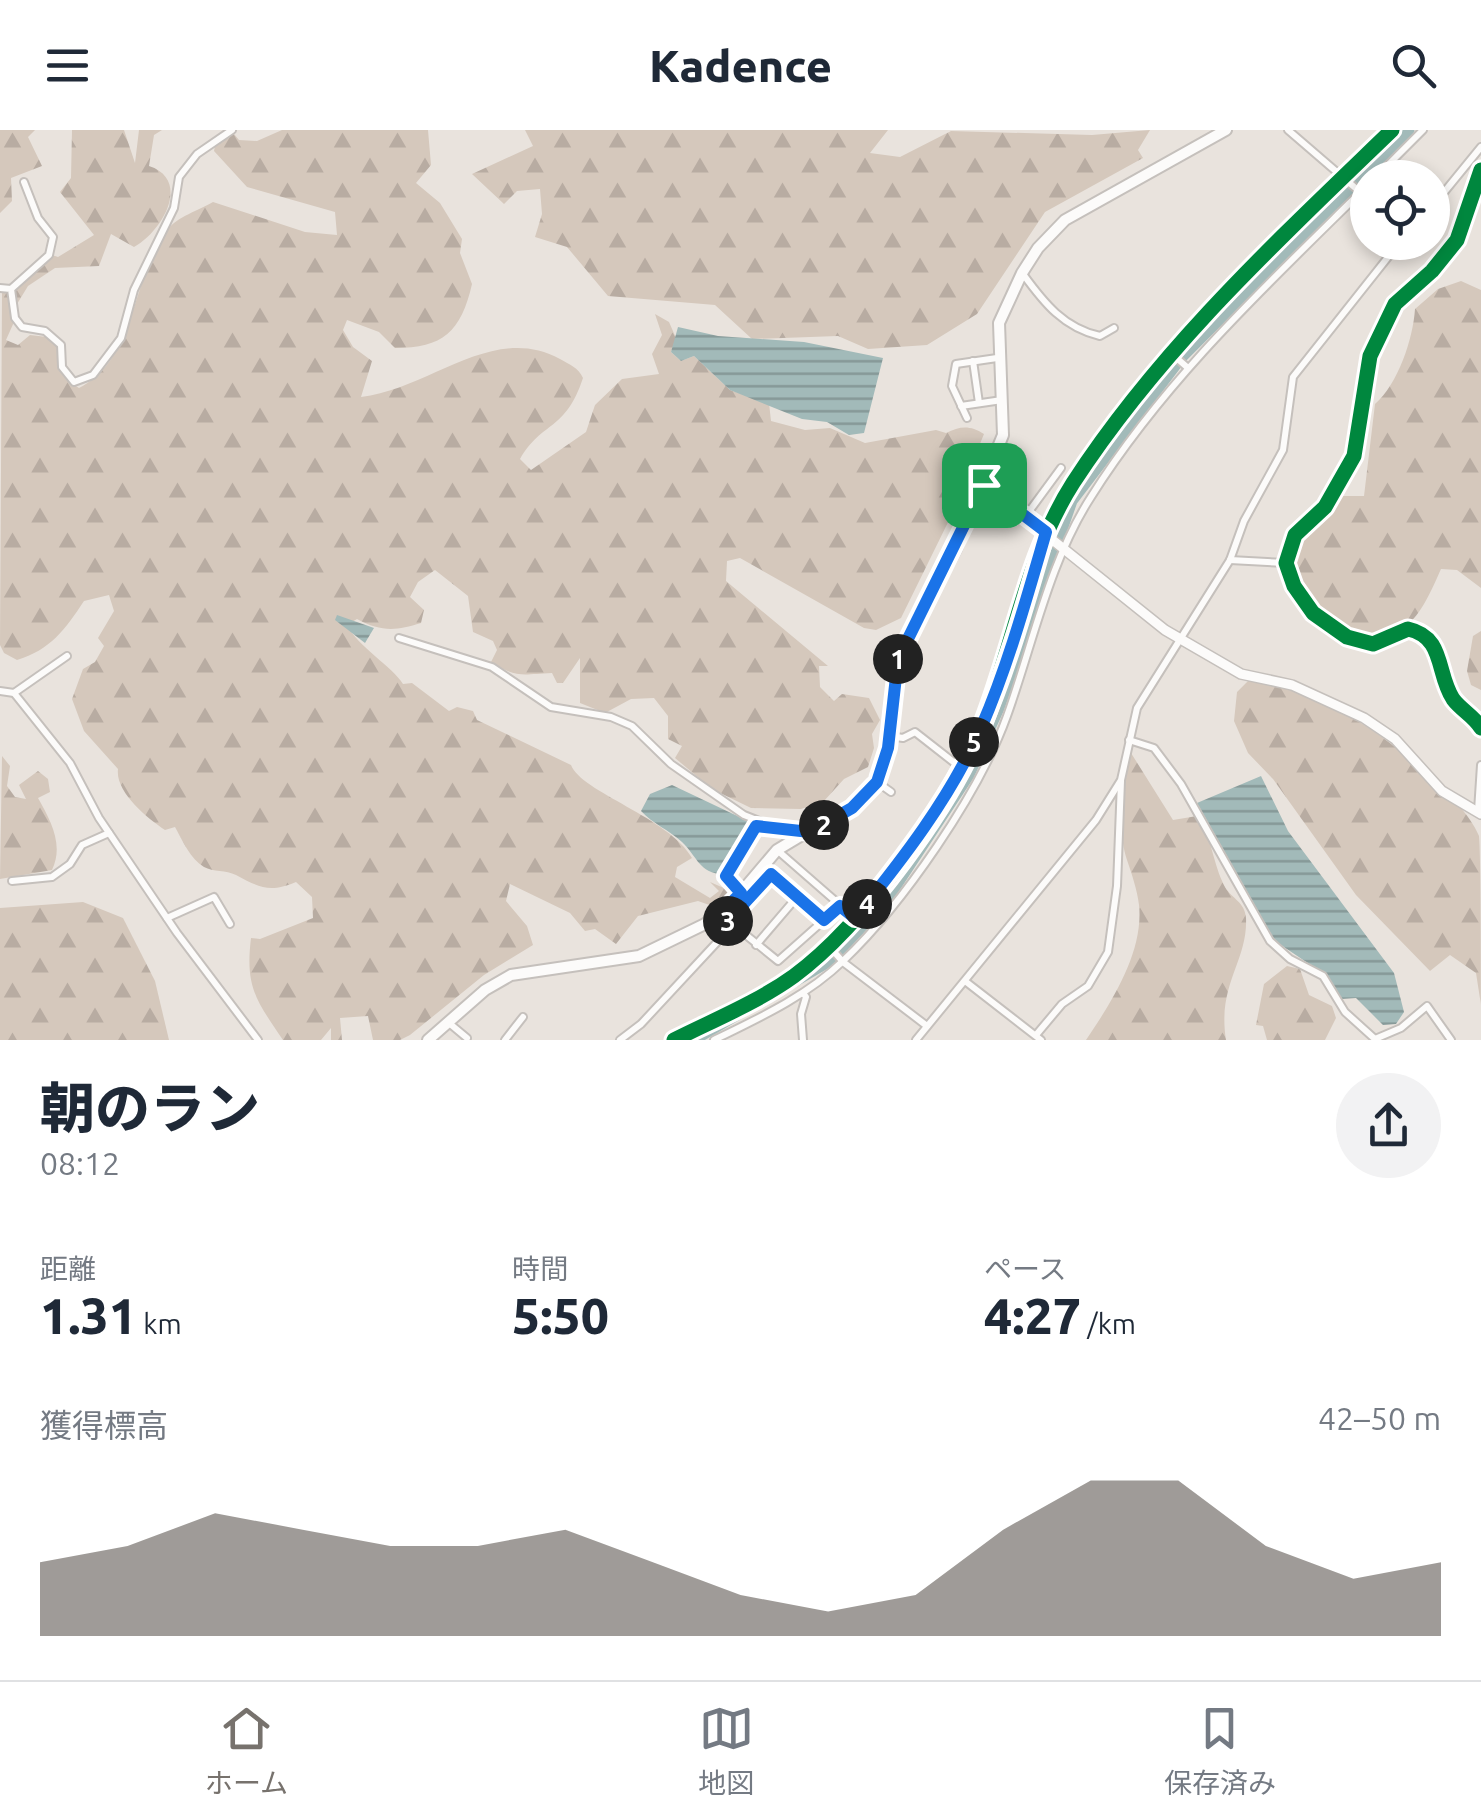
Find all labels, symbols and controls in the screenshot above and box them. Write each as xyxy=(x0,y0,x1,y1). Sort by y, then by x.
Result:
icon: menu xyxy=(40,38,95,93)
icon: search xyxy=(1386,38,1441,93)
text: Kadence xyxy=(649,40,832,91)
map controls xyxy=(1350,160,1450,260)
button: locate xyxy=(1350,160,1450,260)
pin xyxy=(942,443,1027,528)
icon: arrive xyxy=(957,458,1012,513)
pin: 1 xyxy=(873,634,923,684)
text: 1 xyxy=(890,643,906,674)
pin: 5 xyxy=(949,717,999,767)
text: 5 xyxy=(966,726,982,757)
pin: 2 xyxy=(799,800,849,850)
text: 2 xyxy=(816,809,832,840)
pin: 4 xyxy=(842,879,892,929)
text: 4 xyxy=(859,888,875,919)
pin: 3 xyxy=(703,896,753,946)
text: 3 xyxy=(720,905,736,936)
button: share xyxy=(1336,1073,1441,1178)
text: 朝のラン xyxy=(40,1077,260,1138)
text: 08:12 xyxy=(40,1145,120,1181)
text: 距離 xyxy=(40,1253,96,1284)
text: 時間 xyxy=(512,1253,568,1284)
text: ペース xyxy=(984,1253,1067,1284)
text: 1.31 xyxy=(40,1287,137,1343)
text: 5:50 xyxy=(512,1287,609,1343)
text: 4:27 xyxy=(984,1287,1081,1343)
text: km xyxy=(137,1308,182,1339)
text: /km xyxy=(1081,1308,1136,1339)
text: 42–50 m xyxy=(1318,1400,1441,1436)
text: 獲得標高 xyxy=(40,1407,168,1443)
tab: ホーム xyxy=(205,1701,288,1801)
tab: 地図 xyxy=(698,1701,754,1801)
tab: 保存済み xyxy=(1164,1701,1276,1801)

